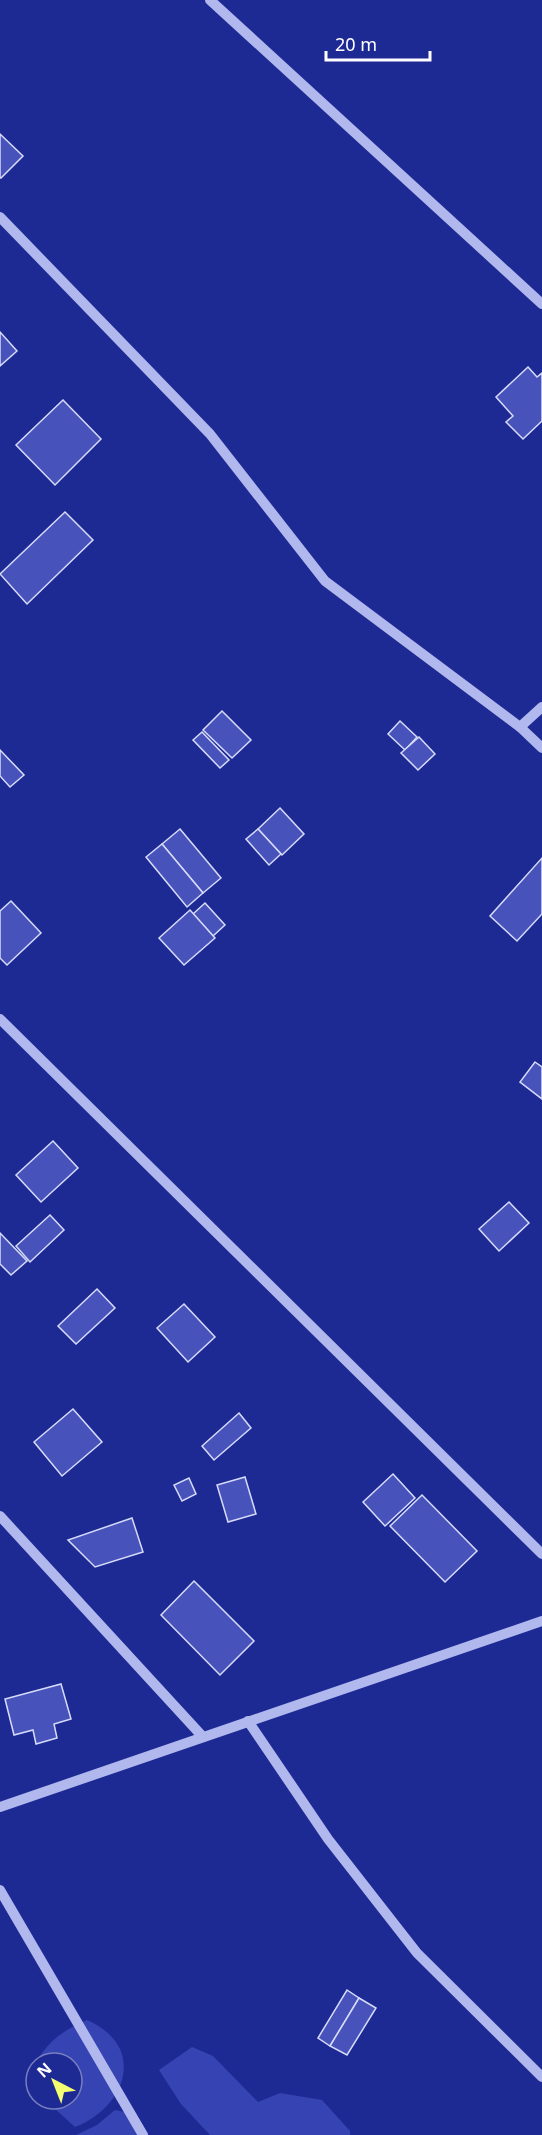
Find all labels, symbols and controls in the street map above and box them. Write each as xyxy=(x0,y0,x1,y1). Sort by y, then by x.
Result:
scale bar xyxy=(326,24,430,62)
text: 20 m xyxy=(335,32,377,56)
north arrow xyxy=(24,2051,84,2111)
text: N xyxy=(32,2057,56,2082)

